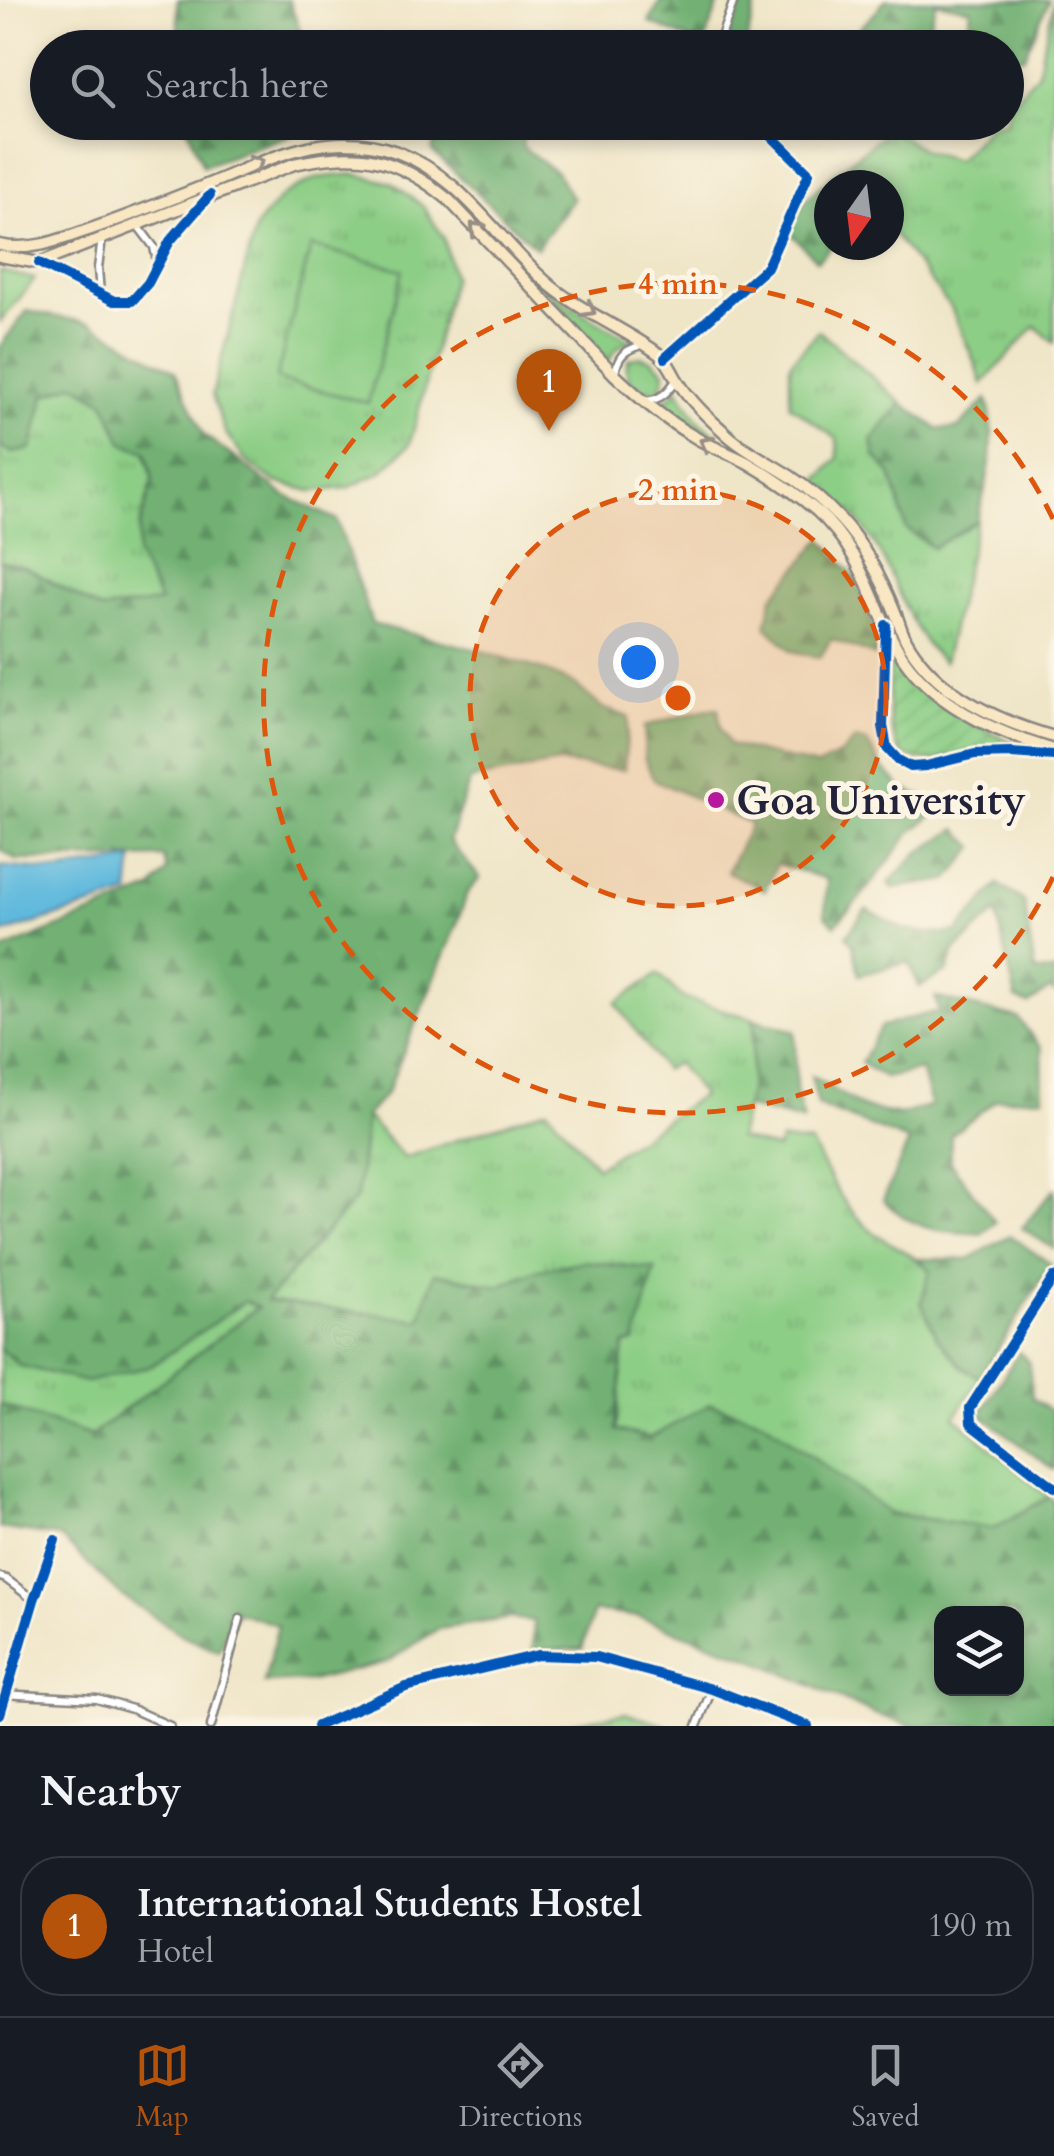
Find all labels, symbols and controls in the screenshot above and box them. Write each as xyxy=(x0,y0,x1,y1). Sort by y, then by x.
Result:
search box xyxy=(30,30,1024,140)
icon: search xyxy=(65,58,120,113)
text: Search here xyxy=(145,59,329,111)
one-way arrow xyxy=(247,155,265,175)
north arrow xyxy=(814,170,904,260)
one-way arrow xyxy=(470,221,488,239)
text: 4 min xyxy=(638,264,718,305)
one-way arrow xyxy=(578,297,596,317)
pin: 1 xyxy=(516,348,582,431)
one-way arrow xyxy=(699,435,717,455)
text: 2 min xyxy=(638,470,718,511)
your location xyxy=(613,637,664,688)
centre of rings xyxy=(660,680,696,716)
place label: Goa University xyxy=(736,772,1026,829)
marker: Goa University xyxy=(705,789,727,811)
map controls xyxy=(934,1606,1024,1696)
button: layers xyxy=(934,1606,1024,1696)
text: Nearby xyxy=(40,1763,182,1820)
text: International Students Hostel xyxy=(137,1878,642,1930)
text: 1 xyxy=(66,1904,83,1948)
text: 190 m xyxy=(927,1904,1012,1948)
text: Hotel xyxy=(137,1930,214,1974)
tab: Map xyxy=(135,2038,190,2136)
tab: Directions xyxy=(459,2038,582,2136)
tab: Saved xyxy=(851,2038,919,2136)

